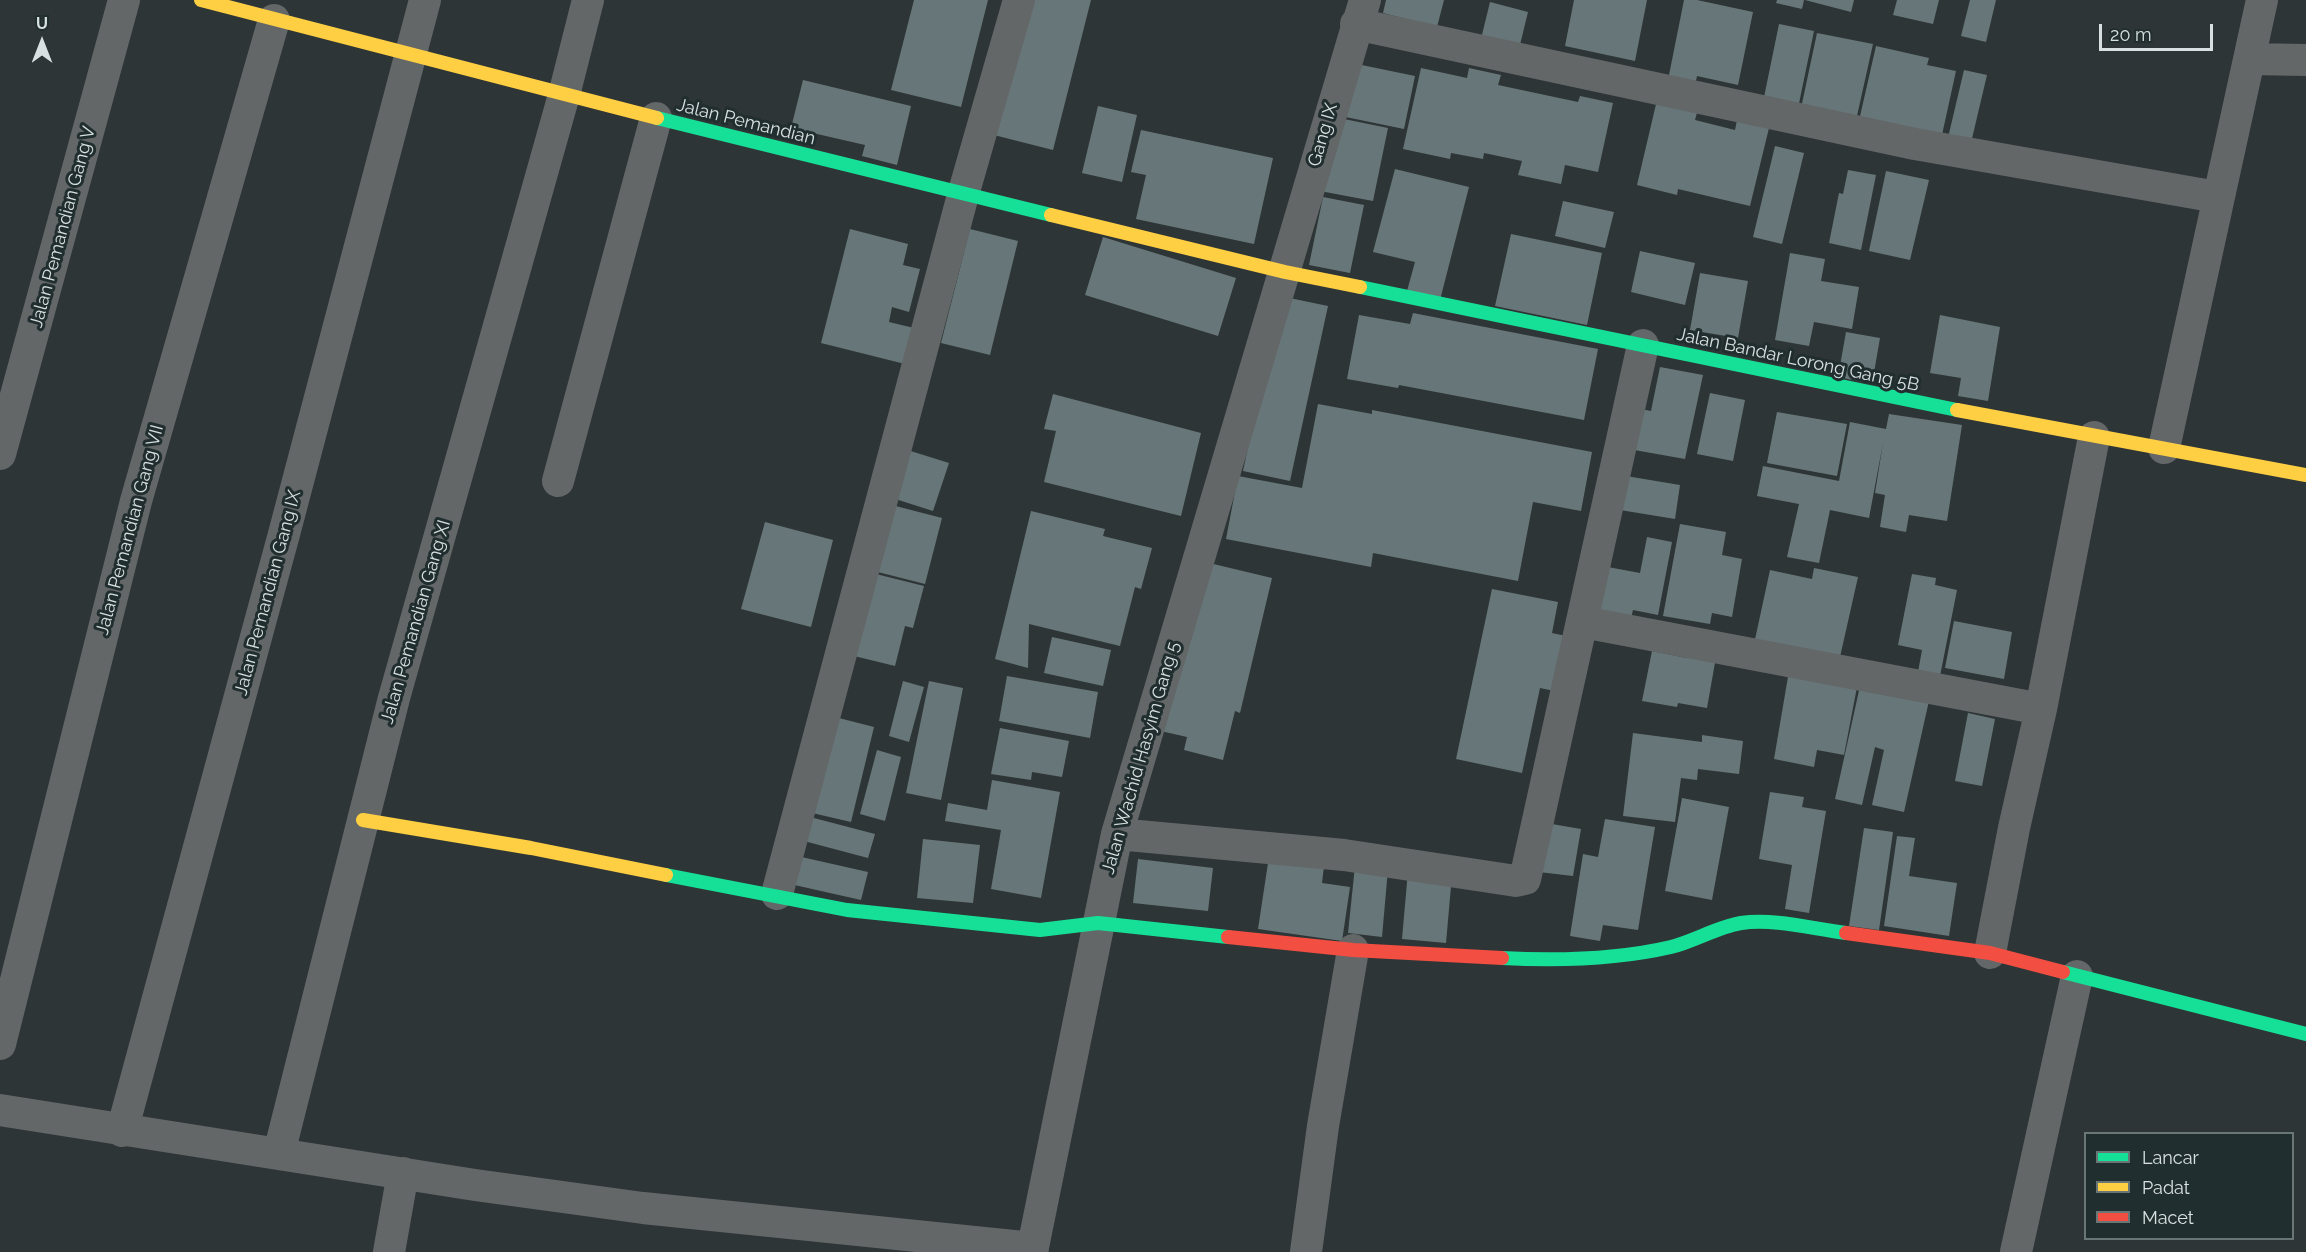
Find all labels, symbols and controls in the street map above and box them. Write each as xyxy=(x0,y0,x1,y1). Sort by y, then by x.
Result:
north arrow xyxy=(12,12,72,72)
scale bar xyxy=(2102,12,2216,50)
text: U xyxy=(36,14,48,33)
text: 20 m xyxy=(2110,24,2152,45)
street label: Jalan Pemandian xyxy=(675,94,817,150)
street label: Gang IX xyxy=(1304,101,1342,169)
street label: Jalan Pemandian Gang V xyxy=(26,124,100,330)
street label: Jalan Bandar Lorong Gang 5B xyxy=(1675,324,1921,396)
street label: Jalan Pemandian Gang VII xyxy=(92,423,168,637)
street label: Jalan Pemandian Gang IX xyxy=(230,488,306,698)
street label: Jalan Pemandian Gang XI xyxy=(376,517,456,727)
street label: Jalan Wachid Hasyim Gang 5 xyxy=(1097,639,1185,877)
legend xyxy=(2084,1132,2294,1240)
text: Lancar xyxy=(2142,1147,2199,1168)
text: Padat xyxy=(2142,1177,2190,1198)
text: Macet xyxy=(2142,1207,2194,1228)

